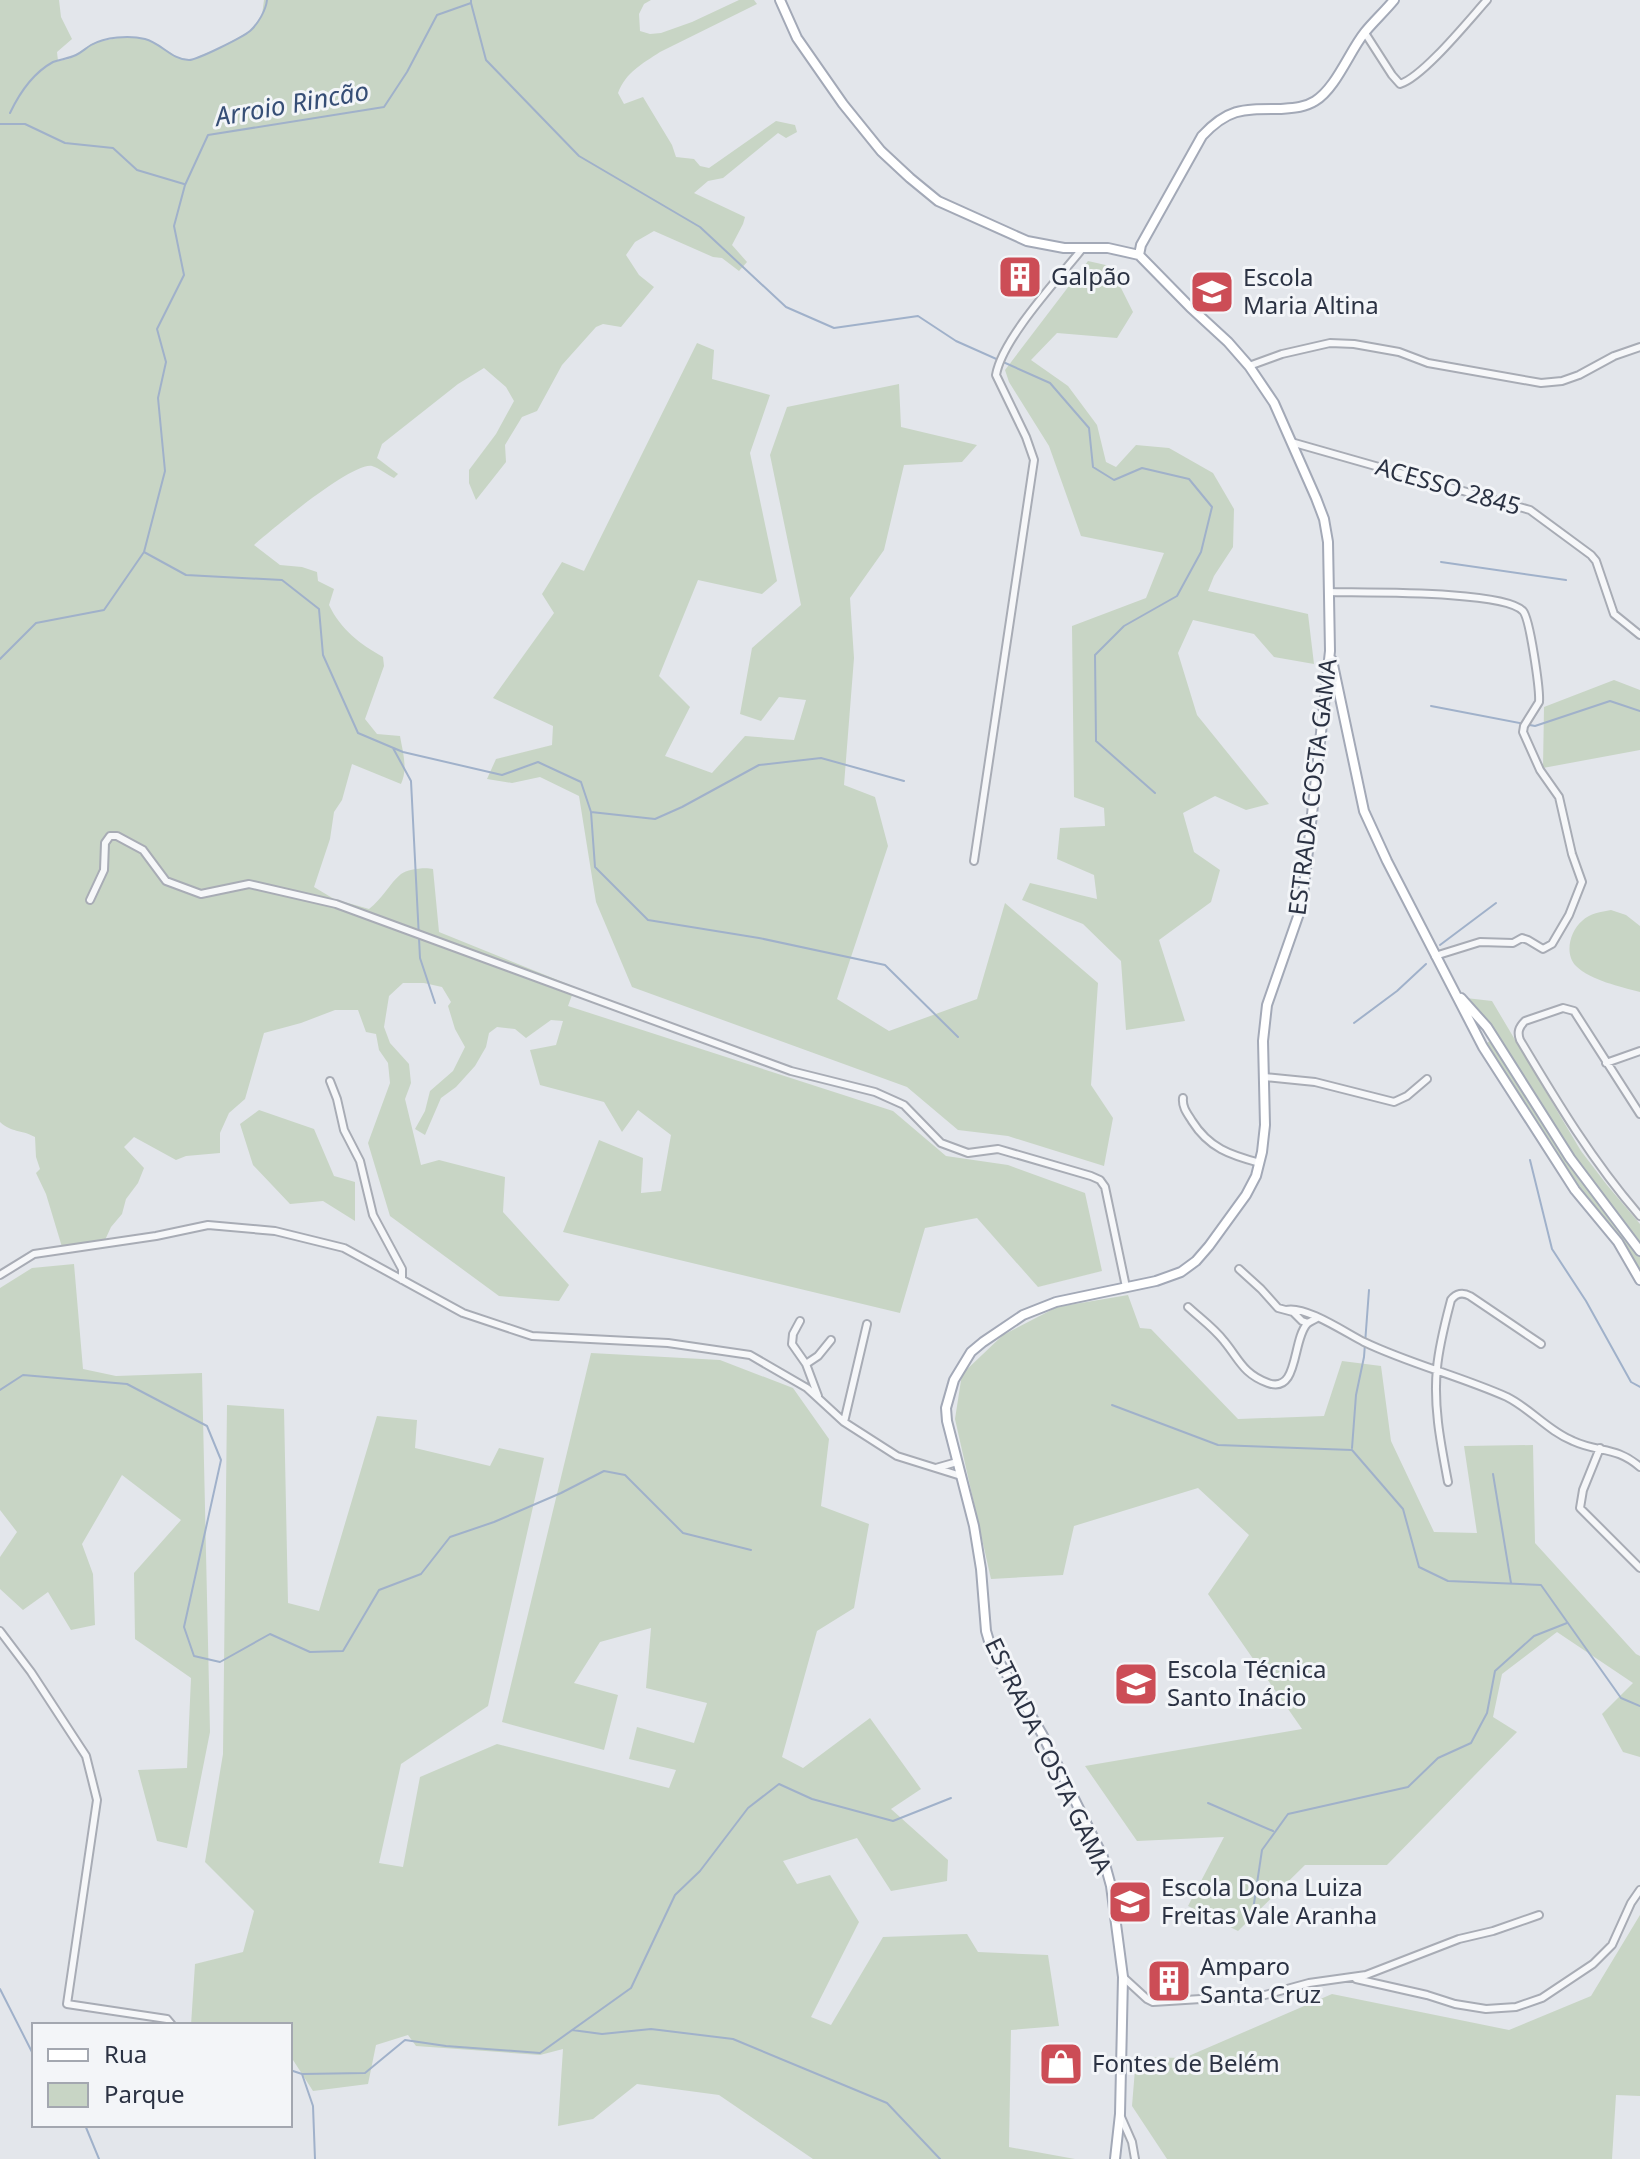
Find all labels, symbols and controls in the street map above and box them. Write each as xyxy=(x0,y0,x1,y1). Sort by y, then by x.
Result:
water label: Arroio Rincão xyxy=(210,72,371,135)
building icon: Galpão xyxy=(996,253,1044,301)
place label: Galpão xyxy=(1051,259,1131,292)
place label: Escola Maria Altina xyxy=(1243,260,1379,321)
school or university icon: Escola Maria Altina xyxy=(1188,268,1236,316)
street label: ACESSO 2845 xyxy=(1372,449,1525,522)
street label: ESTRADA COSTA GAMA xyxy=(1279,656,1344,917)
street label: ESTRADA COSTA GAMA xyxy=(978,1632,1121,1879)
place label: Escola Técnica Santo Inácio xyxy=(1167,1652,1327,1713)
school or university icon: Escola Técnica Santo Inácio xyxy=(1112,1660,1160,1708)
place label: Escola Dona Luiza Freitas Vale Aranha xyxy=(1161,1870,1377,1931)
school or university icon: Escola Dona Luiza Freitas Vale Aranha xyxy=(1106,1878,1154,1926)
place label: Amparo Santa Cruz xyxy=(1200,1949,1321,2010)
building icon: Amparo Santa Cruz xyxy=(1145,1957,1193,2005)
legend xyxy=(32,2023,292,2127)
text: Rua xyxy=(104,2037,147,2070)
shop icon: Fontes de Belém xyxy=(1037,2040,1085,2088)
place label: Fontes de Belém xyxy=(1092,2046,1280,2079)
text: Parque xyxy=(104,2077,185,2110)

